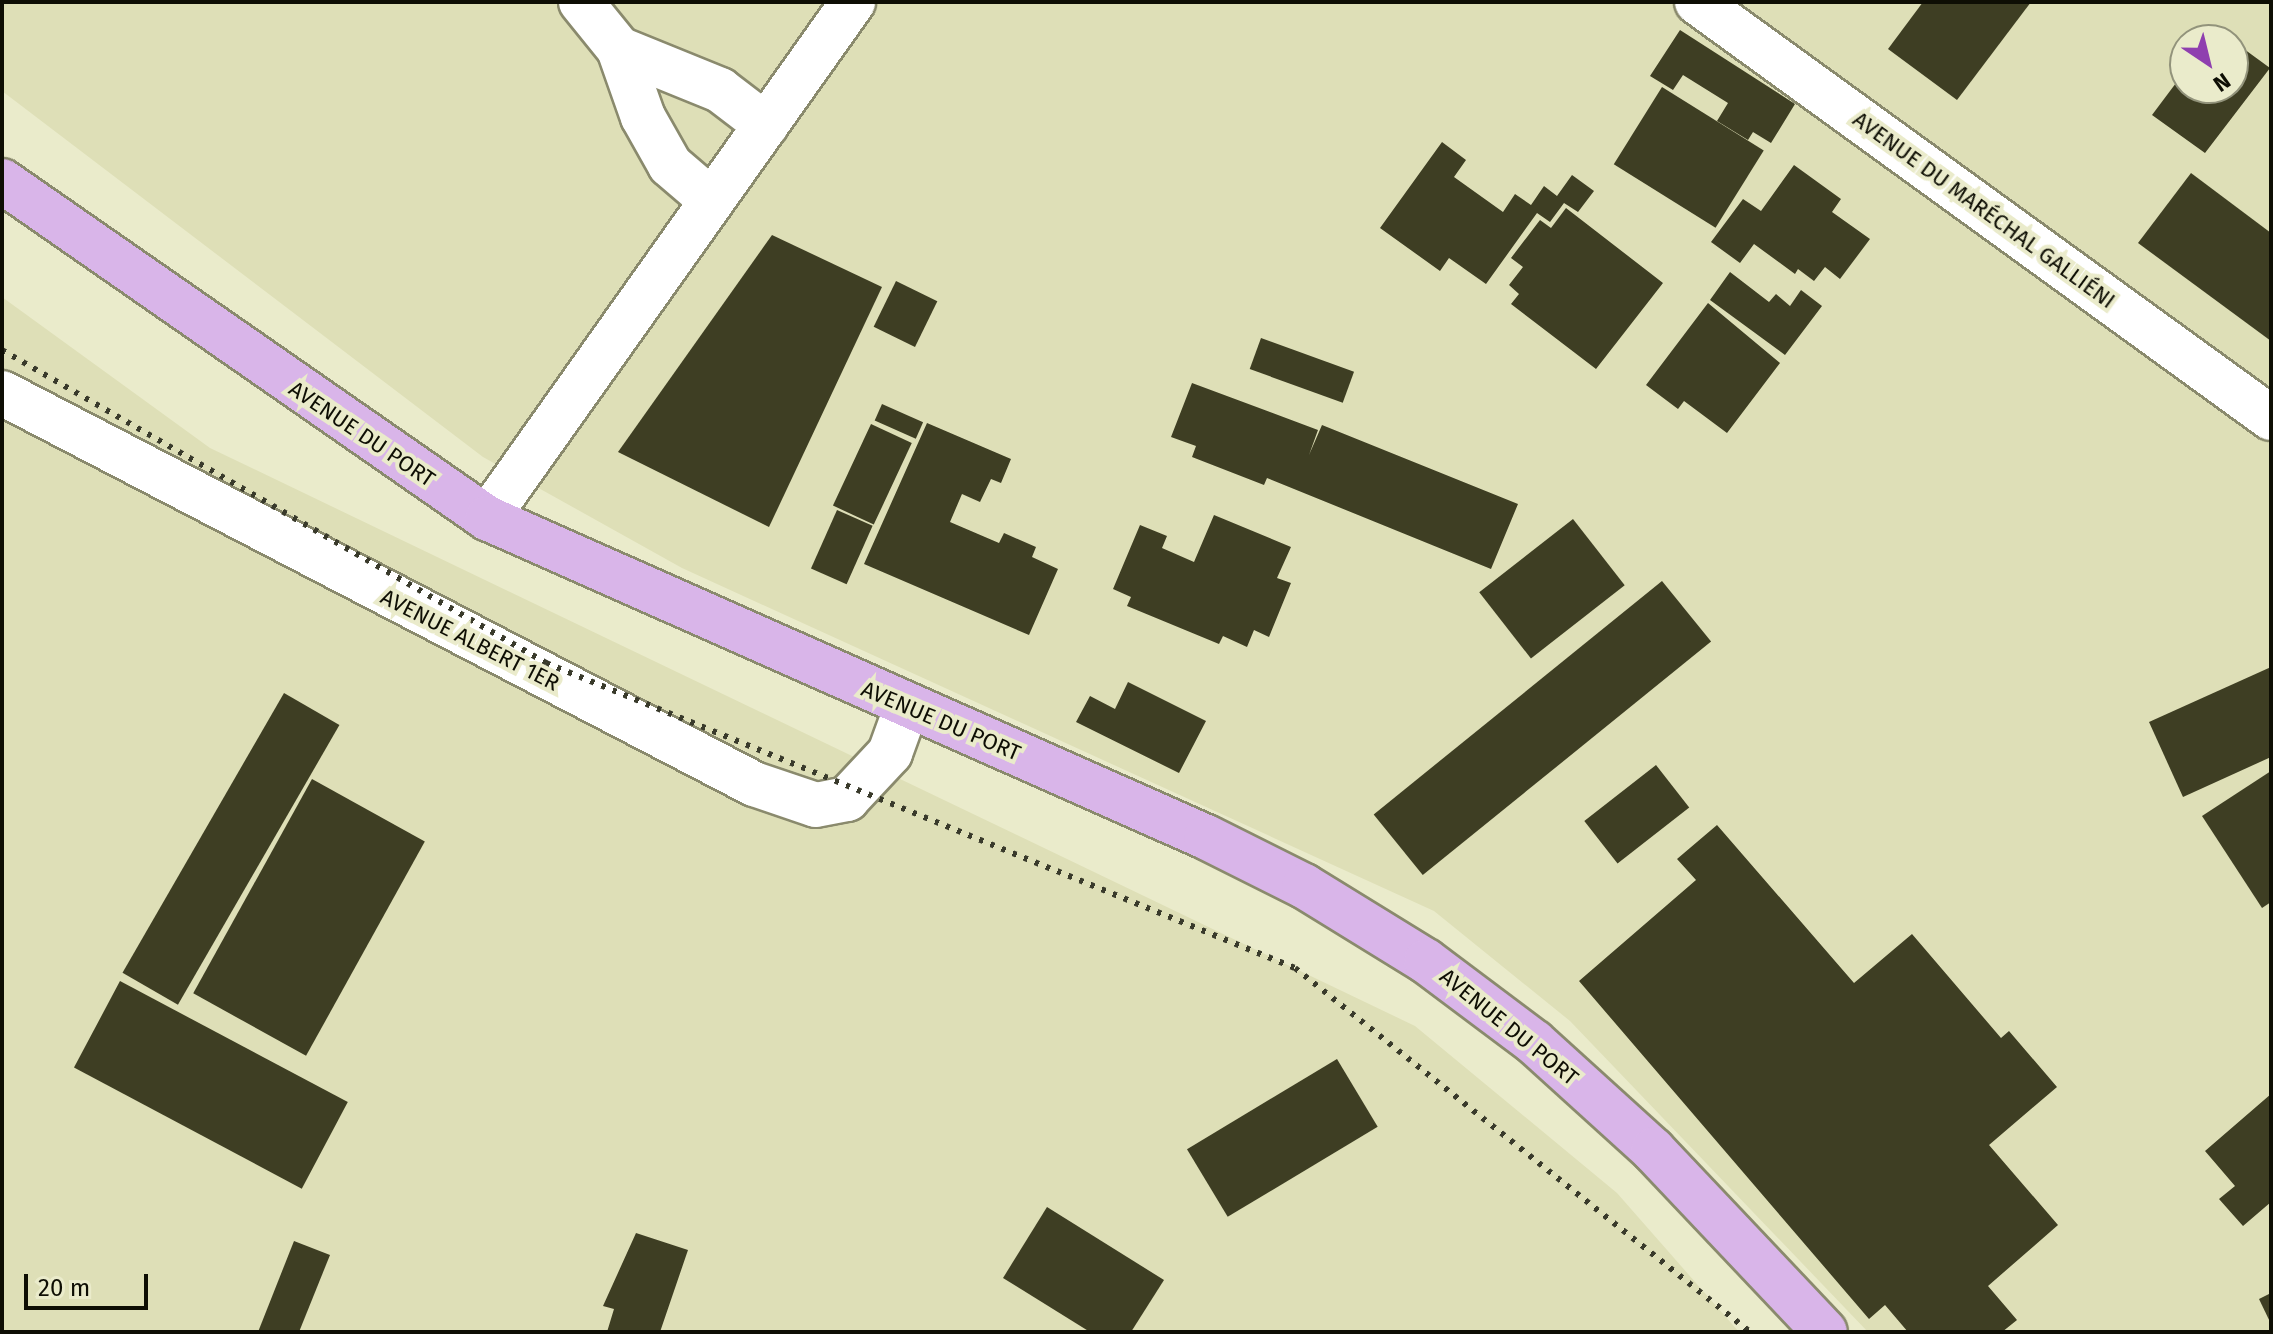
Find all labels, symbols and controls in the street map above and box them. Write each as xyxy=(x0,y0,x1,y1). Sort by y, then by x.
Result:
north arrow xyxy=(2169,24,2249,104)
text: N xyxy=(2208,67,2236,98)
street label: AVENUE DU MARÉCHAL GALLIÉNI xyxy=(1848,106,2120,314)
street label: AVENUE DU PORT xyxy=(284,375,440,493)
street label: AVENUE ALBERT 1ER xyxy=(376,584,564,696)
street label: AVENUE DU PORT xyxy=(857,676,1025,766)
street label: AVENUE DU PORT xyxy=(1435,963,1583,1091)
scale bar xyxy=(28,1258,152,1308)
text: 20 m xyxy=(38,1274,90,1302)

